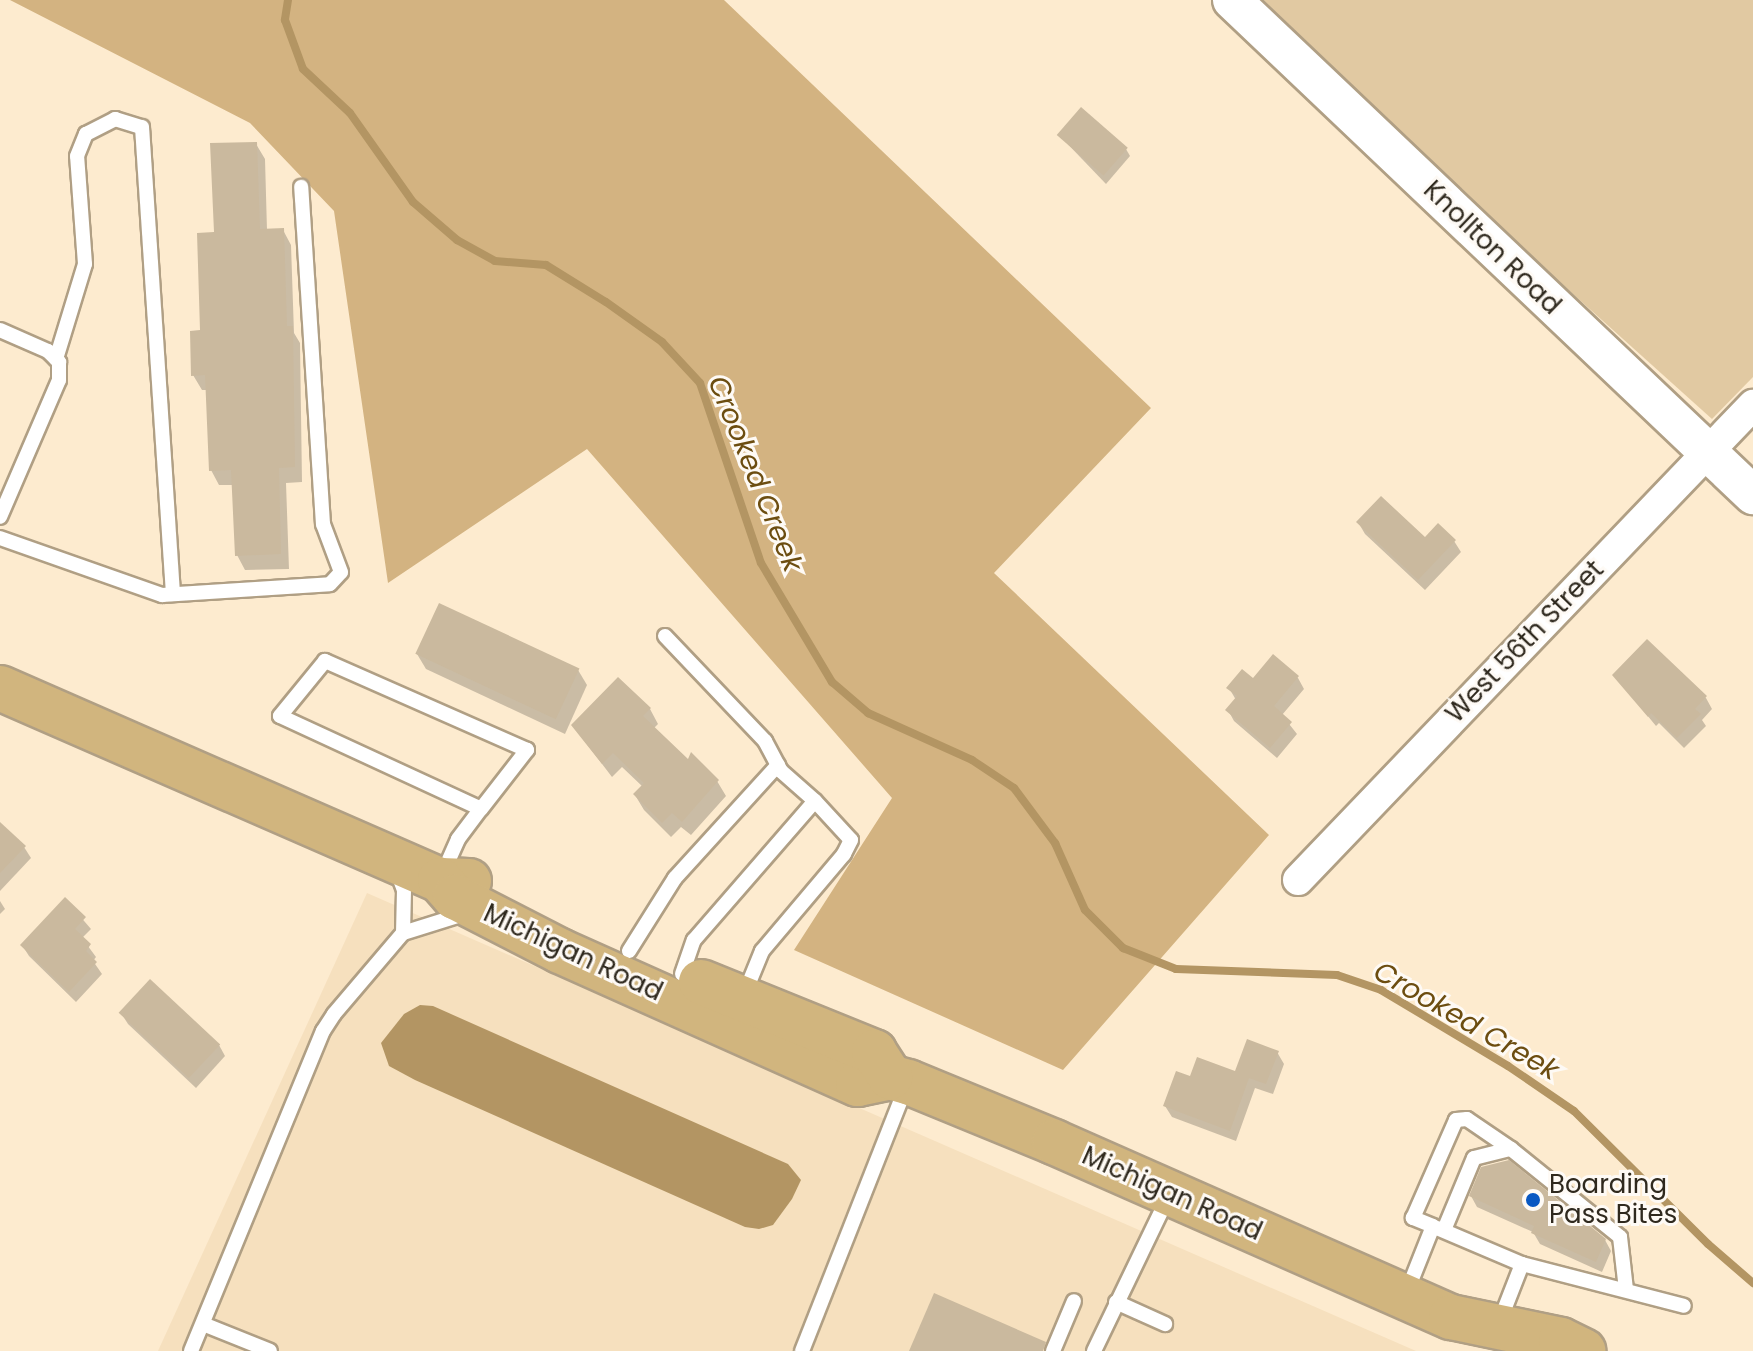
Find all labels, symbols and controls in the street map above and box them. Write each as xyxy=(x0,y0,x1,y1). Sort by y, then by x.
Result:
street label: Knollton Road xyxy=(1417,175,1567,321)
water label: Crooked Creek xyxy=(700,371,810,577)
street label: West 56th Street xyxy=(1440,554,1610,730)
street label: Michigan Road xyxy=(479,898,667,1008)
water label: Crooked Creek xyxy=(1367,954,1565,1088)
street label: Michigan Road xyxy=(1077,1140,1267,1248)
place label: Boarding Pass Bites xyxy=(1549,1169,1677,1230)
marker: Boarding Pass Bites xyxy=(1524,1191,1542,1209)

